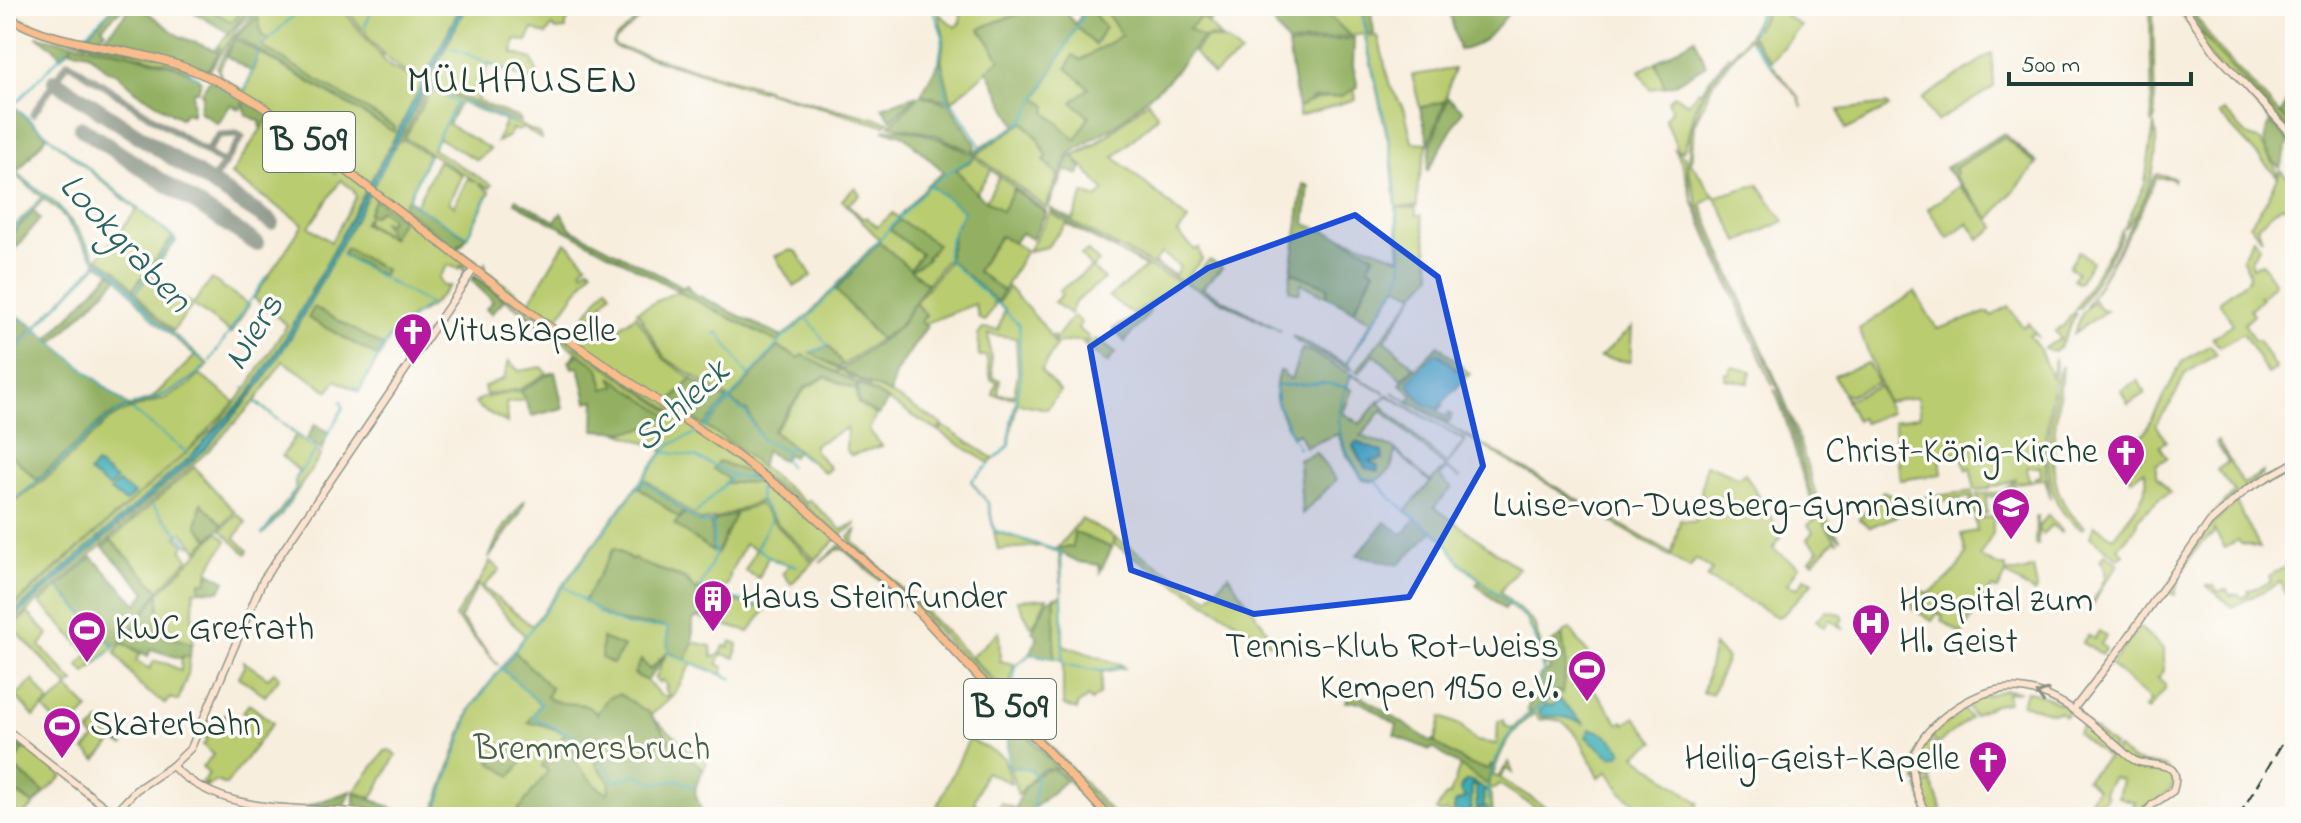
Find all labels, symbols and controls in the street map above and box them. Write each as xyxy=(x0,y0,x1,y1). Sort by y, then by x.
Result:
scale bar xyxy=(2009,36,2191,86)
text: 500 m xyxy=(2021,49,2080,84)
district label: MÜLHAUSEN xyxy=(407,53,639,112)
road number: B 509 xyxy=(263,112,355,172)
water label: Lookgraben xyxy=(44,161,205,328)
water label: Niers xyxy=(210,283,300,382)
place label: Vituskapelle xyxy=(440,306,617,359)
church icon: Vituskapelle xyxy=(392,311,434,366)
water label: Schleck xyxy=(620,346,745,467)
place label: Christ-König-Kirche xyxy=(1825,427,2099,480)
church icon: Christ-König-Kirche xyxy=(2105,432,2147,487)
place label: Luise-von-Duesberg-Gymnasium xyxy=(1493,481,1983,534)
school or university icon: Luise-von-Duesberg-Gymnasium xyxy=(1990,486,2032,541)
place label: Haus Steinfunder xyxy=(741,573,1008,626)
place label: Hospital zum Hl. Geist xyxy=(1899,576,2093,670)
building icon: Haus Steinfunder xyxy=(692,578,734,633)
hospital icon: Hospital zum Hl. Geist xyxy=(1850,602,1892,657)
place label: KWC Grefrath xyxy=(115,604,314,657)
sports icon: KWC Grefrath xyxy=(66,609,108,664)
place label: Tennis-Klub Rot-Weiss Kempen 1950 e.V. xyxy=(1225,622,1559,716)
sports icon: Tennis-Klub Rot-Weiss Kempen 1950 e.V. xyxy=(1566,648,1608,703)
road number: B 509 xyxy=(964,679,1056,739)
one-way arrow xyxy=(2036,689,2050,705)
place label: Skaterbahn xyxy=(90,700,261,753)
sports icon: Skaterbahn xyxy=(41,705,83,760)
park label: Bremmersbruch xyxy=(473,724,710,777)
place label: Heilig-Geist-Kapelle xyxy=(1684,734,1961,787)
church icon: Heilig-Geist-Kapelle xyxy=(1967,739,2009,794)

